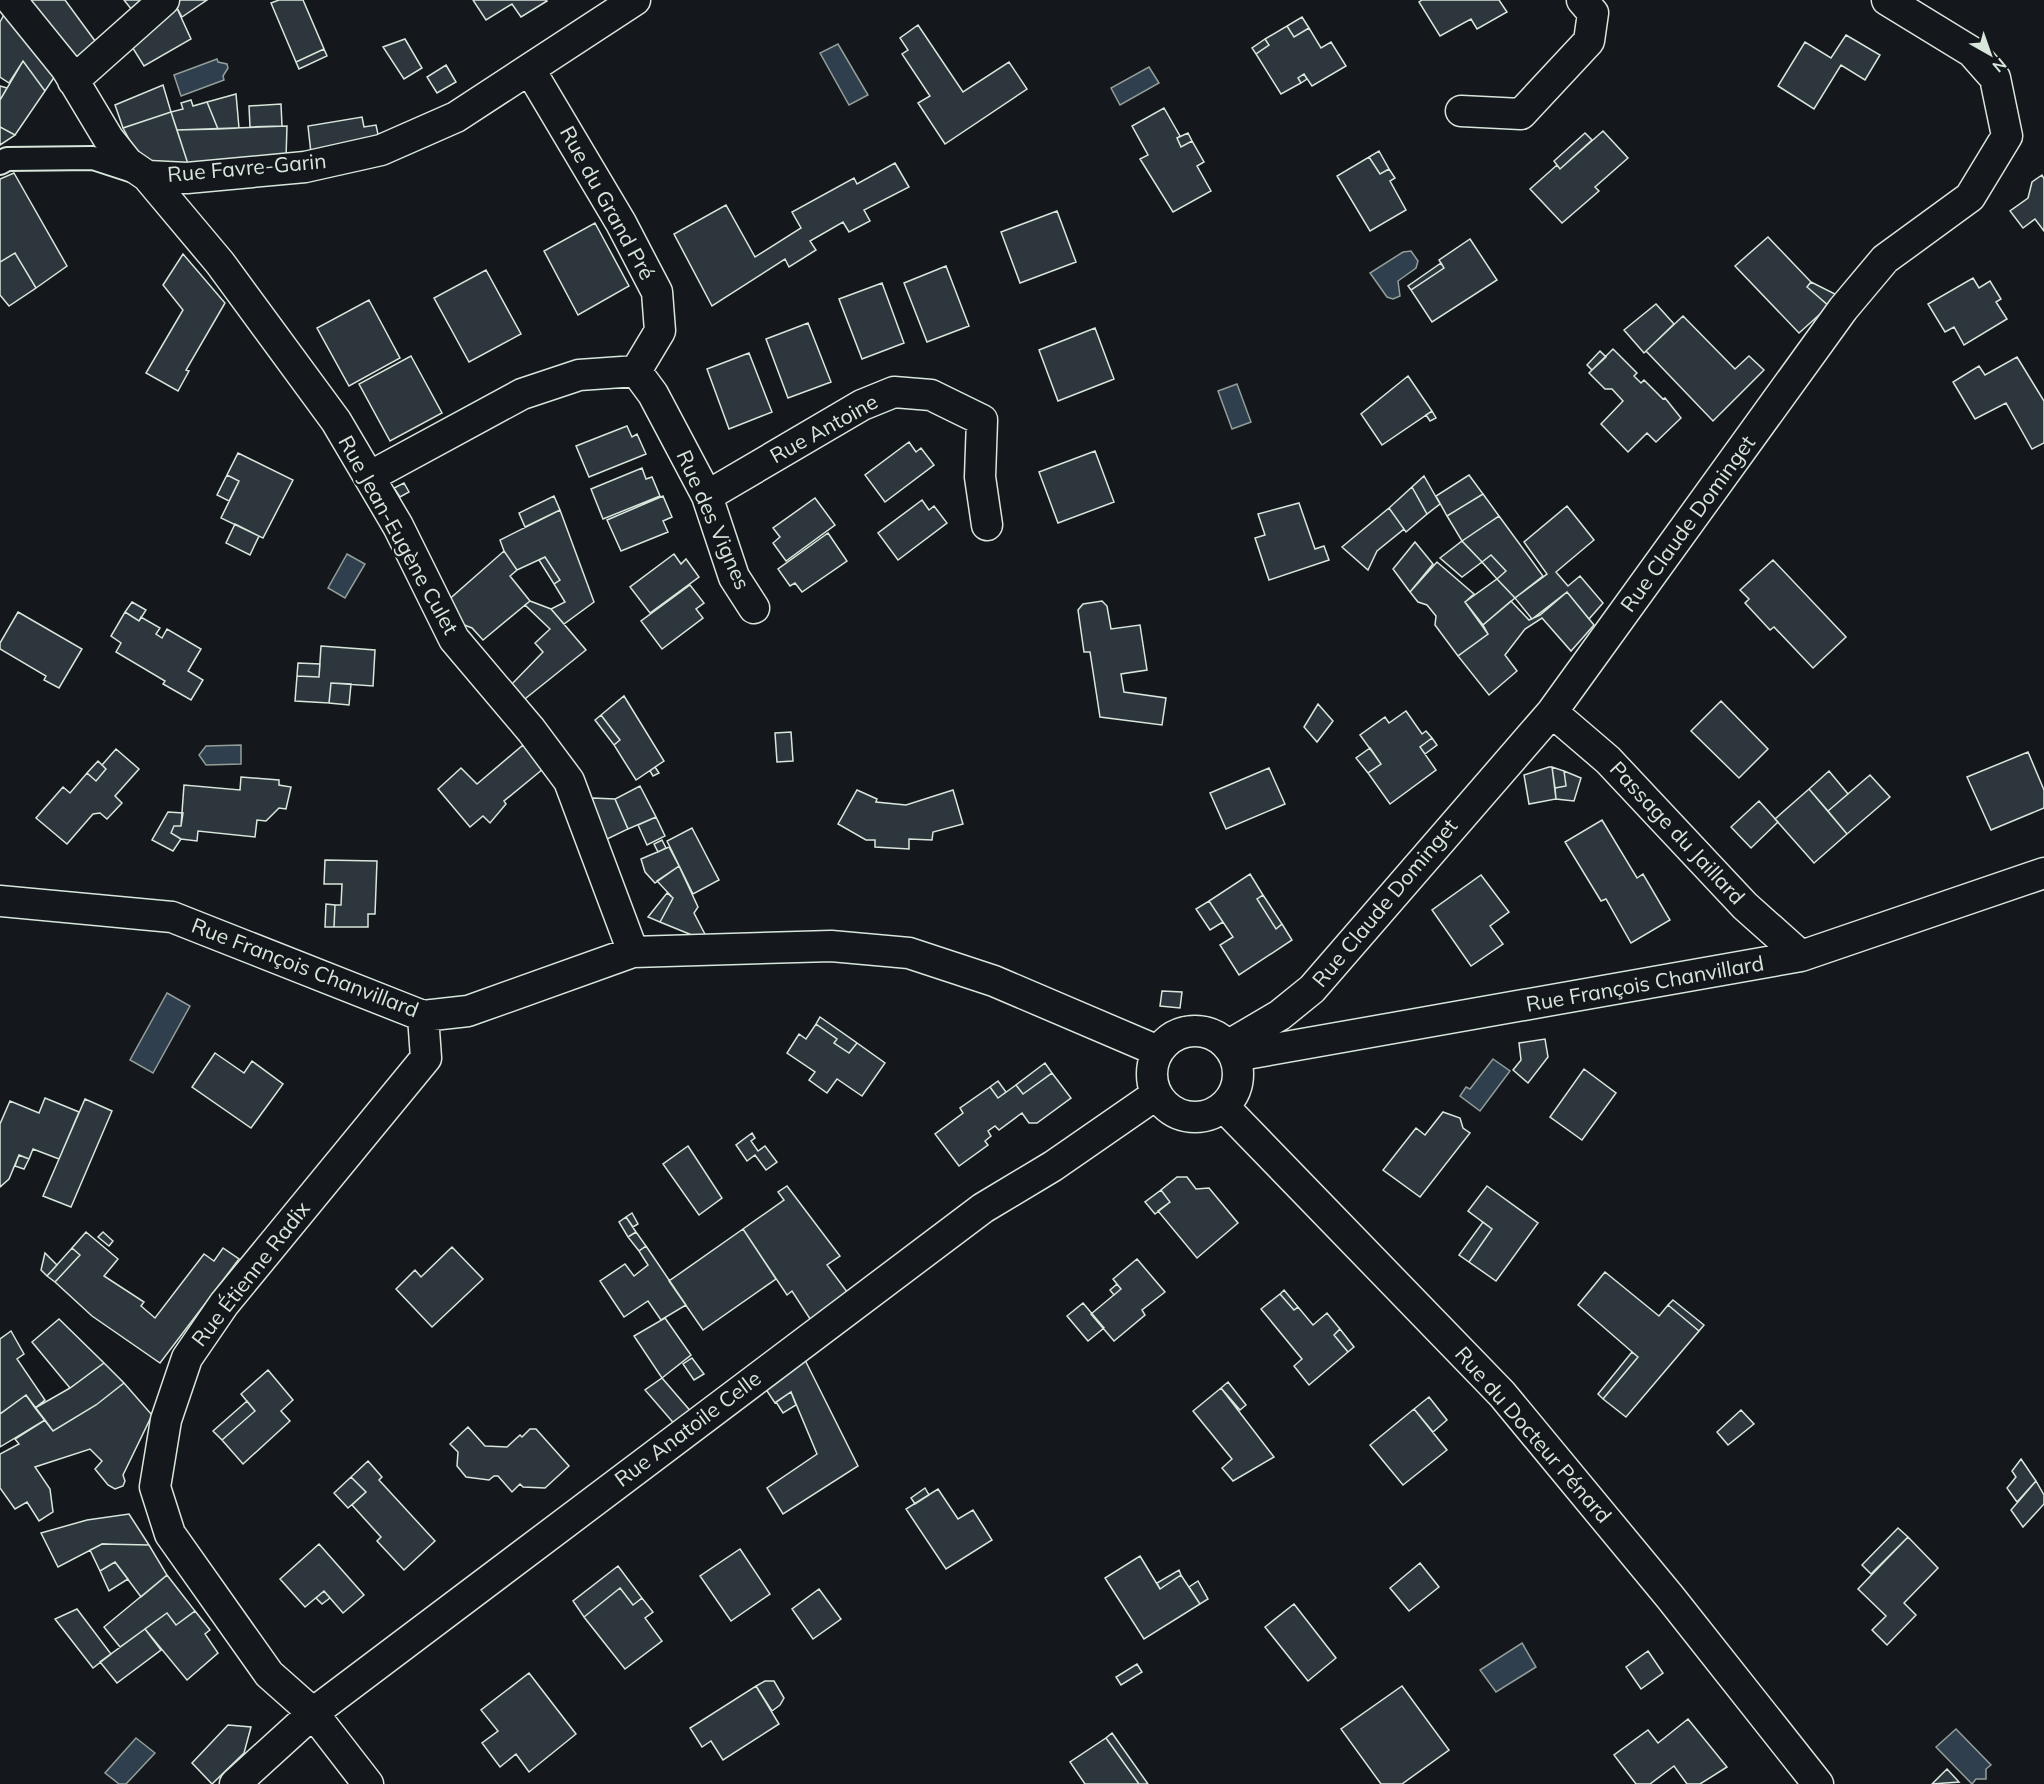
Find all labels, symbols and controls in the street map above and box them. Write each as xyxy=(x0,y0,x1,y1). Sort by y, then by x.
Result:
north arrow xyxy=(1960,24,2020,84)
text: N xyxy=(1989,54,2011,77)
street label: Rue du Grand Pré xyxy=(555,121,661,284)
street label: Rue Favre-Garin xyxy=(166,147,328,187)
street label: Rue Antoine xyxy=(765,388,882,468)
street label: Rue Jean-Eugène Culet xyxy=(333,430,464,639)
street label: Rue Claude Dominget xyxy=(1614,430,1760,617)
street label: Rue des Vignes xyxy=(672,446,756,593)
street label: Passage du Jaillard xyxy=(1605,755,1751,909)
street label: Rue Claude Dominget xyxy=(1306,813,1462,992)
street label: Rue François Chanvillard xyxy=(188,912,422,1022)
street label: Rue François Chanvillard xyxy=(1524,949,1766,1017)
street label: Rue Étienne Radix xyxy=(185,1196,315,1351)
street label: Rue du Docteur Pénard xyxy=(1450,1341,1617,1528)
street label: Rue Anatoile Celle xyxy=(609,1365,766,1492)

